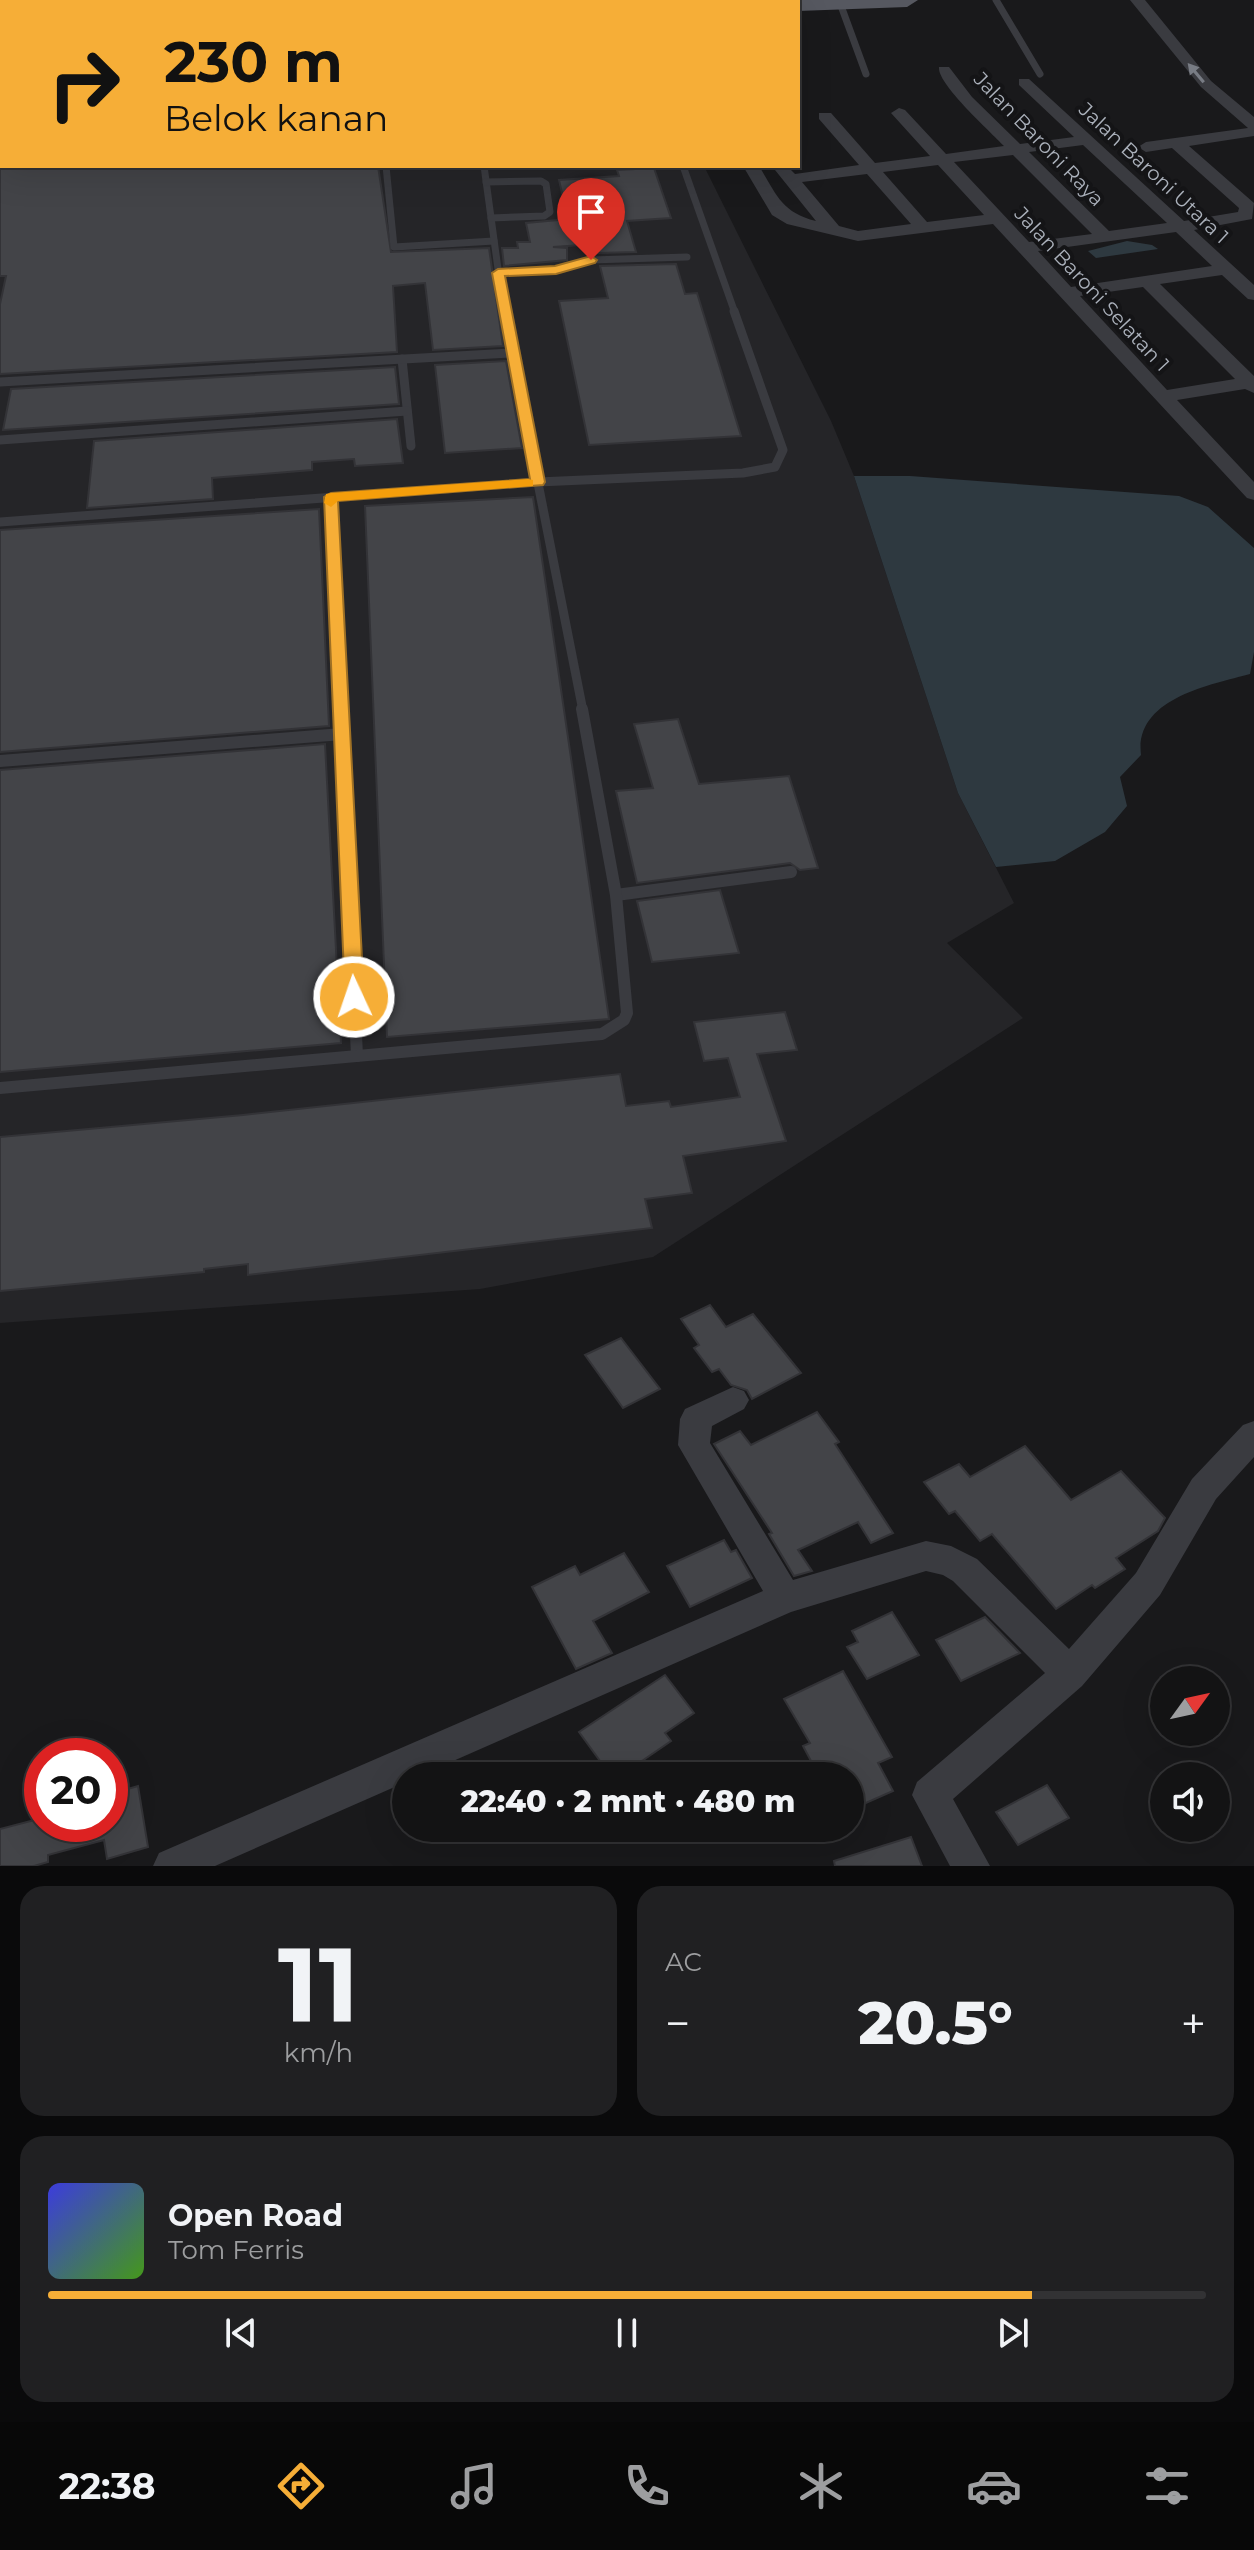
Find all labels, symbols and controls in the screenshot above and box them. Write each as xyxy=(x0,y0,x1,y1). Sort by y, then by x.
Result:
text: 230 m xyxy=(164,28,343,96)
icon: right xyxy=(32,32,136,136)
one-way arrow xyxy=(1188,63,1205,83)
street label: Jalan Baroni Raya xyxy=(968,66,1109,211)
text: Belok kanan xyxy=(164,96,388,140)
street label: Jalan Baroni Utara 1 xyxy=(1073,97,1234,249)
pin xyxy=(557,178,625,260)
icon: arrive xyxy=(569,190,613,234)
street label: Jalan Baroni Selatan 1 xyxy=(1009,201,1174,376)
position arrow xyxy=(312,955,396,1039)
north arrow xyxy=(1150,1666,1230,1746)
map controls xyxy=(1150,1666,1230,1842)
speed limit sign: 20 xyxy=(24,1738,128,1842)
button: sound xyxy=(1150,1762,1230,1842)
text: 22:40 · 2 mnt · 480 m xyxy=(461,1783,795,1820)
text: 11 xyxy=(278,1921,359,2048)
text: AC xyxy=(665,1946,702,1978)
text: 20.5° xyxy=(858,1986,1013,2059)
text: − xyxy=(665,1996,690,2050)
text: + xyxy=(1181,1996,1206,2050)
text: km/h xyxy=(284,2037,353,2069)
text: Open Road xyxy=(168,2197,343,2234)
text: Tom Ferris xyxy=(168,2234,304,2266)
icon: previous xyxy=(219,2311,263,2355)
icon: pause xyxy=(605,2311,649,2355)
icon: next xyxy=(991,2311,1035,2355)
icon: directions xyxy=(273,2458,329,2514)
icon: music xyxy=(446,2458,502,2514)
icon: phone xyxy=(619,2458,675,2514)
icon: climate xyxy=(793,2458,849,2514)
icon: car xyxy=(966,2458,1022,2514)
icon: filters xyxy=(1139,2458,1195,2514)
text: 22:38 xyxy=(59,2464,156,2508)

